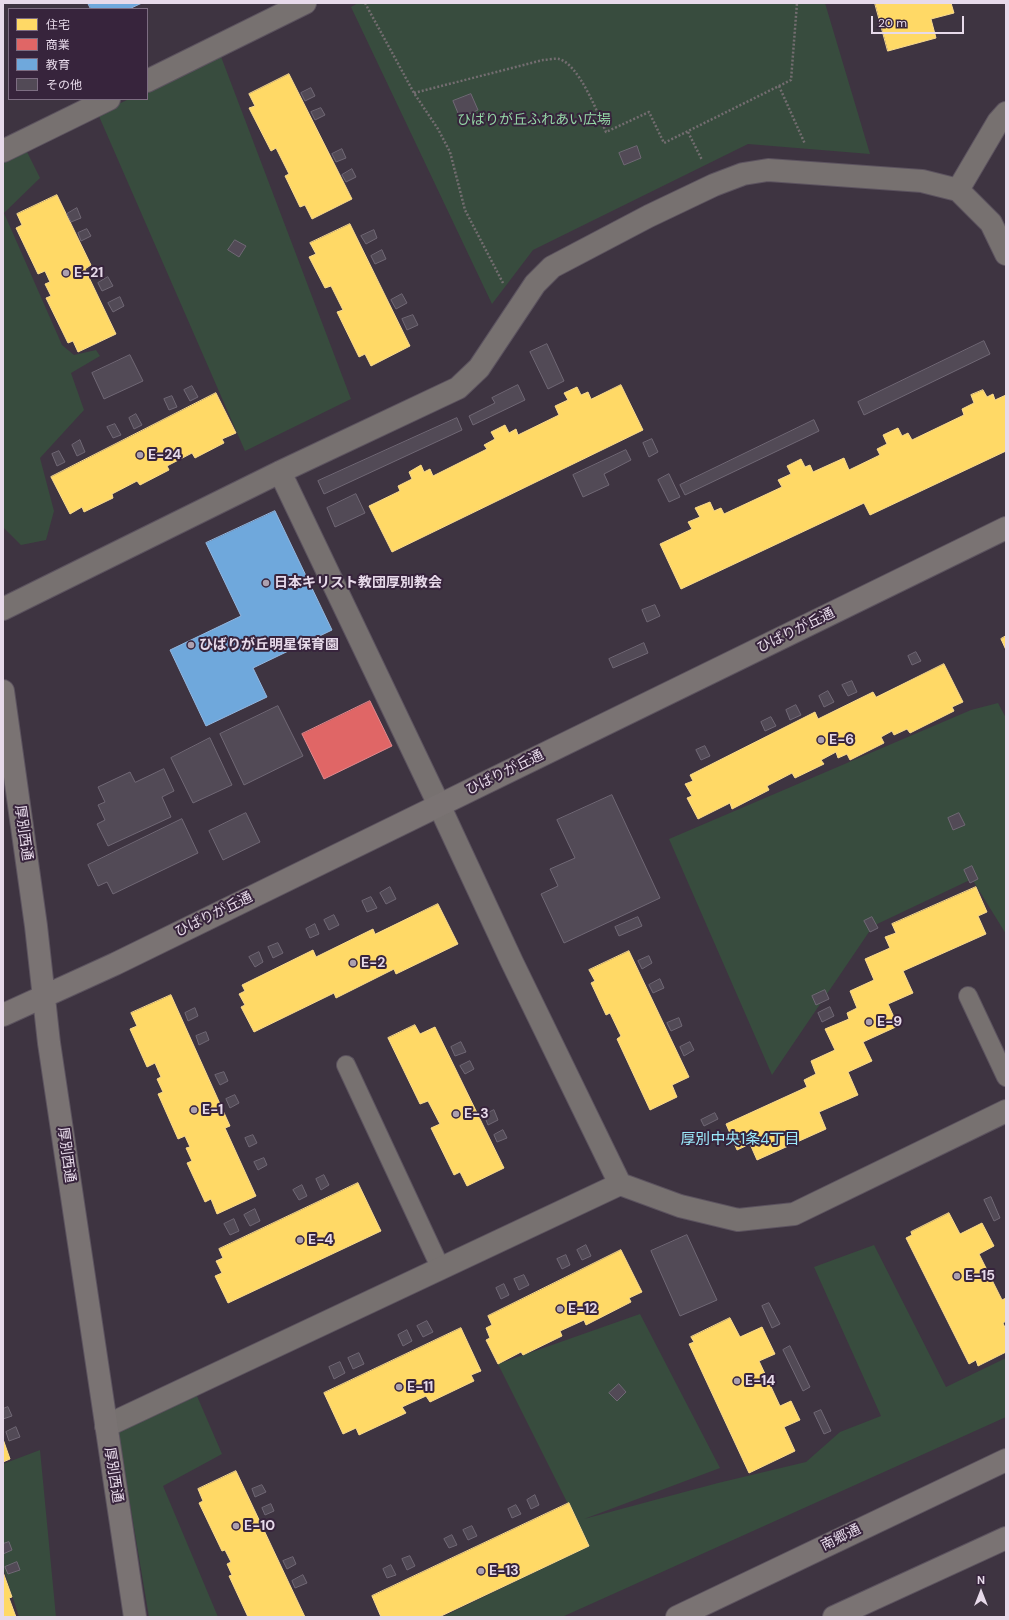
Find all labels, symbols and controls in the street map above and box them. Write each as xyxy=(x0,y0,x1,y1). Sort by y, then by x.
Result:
legend xyxy=(8,8,148,100)
scale bar xyxy=(873,8,966,34)
text: 20 m xyxy=(878,15,907,31)
text: 住宅 xyxy=(46,17,70,33)
text: 商業 xyxy=(46,37,70,53)
text: 教育 xyxy=(46,57,70,73)
text: その他 xyxy=(46,77,82,93)
park label: ひばりが丘ふれあい広場 xyxy=(457,112,611,128)
place label: E-21 xyxy=(74,265,103,281)
marker: E-21 xyxy=(61,268,71,278)
place label: E-24 xyxy=(148,447,181,463)
marker: E-24 xyxy=(135,450,145,460)
place label: 日本キリスト教団厚別教会 xyxy=(274,575,442,591)
marker: 日本キリスト教団厚別教会 xyxy=(261,578,271,588)
street label: ひばりが丘通 xyxy=(755,605,837,657)
place label: ひばりが丘明星保育園 xyxy=(199,637,339,653)
marker: ひばりが丘明星保育園 xyxy=(186,640,196,650)
place label: E-6 xyxy=(829,732,854,748)
marker: E-6 xyxy=(816,735,826,745)
street label: ひばりが丘通 xyxy=(464,747,546,799)
street label: 厚別西通 xyxy=(11,804,35,862)
street label: ひばりが丘通 xyxy=(173,889,255,941)
place label: E-2 xyxy=(361,955,385,971)
marker: E-2 xyxy=(348,958,358,968)
place label: E-9 xyxy=(877,1014,902,1030)
marker: E-9 xyxy=(864,1017,874,1027)
place label: E-1 xyxy=(202,1102,223,1118)
marker: E-1 xyxy=(189,1105,199,1115)
place label: E-3 xyxy=(464,1106,489,1122)
marker: E-3 xyxy=(451,1109,461,1119)
street label: 厚別西通 xyxy=(54,1126,78,1184)
district label: 厚別中央1条4丁目 xyxy=(681,1131,799,1149)
place label: E-4 xyxy=(308,1232,333,1248)
marker: E-4 xyxy=(295,1235,305,1245)
place label: E-15 xyxy=(965,1268,995,1284)
marker: E-15 xyxy=(952,1271,962,1281)
place label: E-12 xyxy=(568,1301,597,1317)
marker: E-12 xyxy=(555,1304,565,1314)
place label: E-14 xyxy=(745,1373,775,1389)
marker: E-14 xyxy=(732,1376,742,1386)
place label: E-11 xyxy=(407,1379,433,1395)
marker: E-11 xyxy=(394,1382,404,1392)
street label: 厚別西通 xyxy=(100,1446,126,1504)
place label: E-10 xyxy=(244,1518,275,1534)
marker: E-10 xyxy=(231,1521,241,1531)
street label: 南郷通 xyxy=(818,1521,864,1555)
place label: E-13 xyxy=(489,1563,519,1579)
marker: E-13 xyxy=(476,1566,486,1576)
north arrow xyxy=(961,1572,1001,1612)
text: N xyxy=(977,1573,985,1587)

